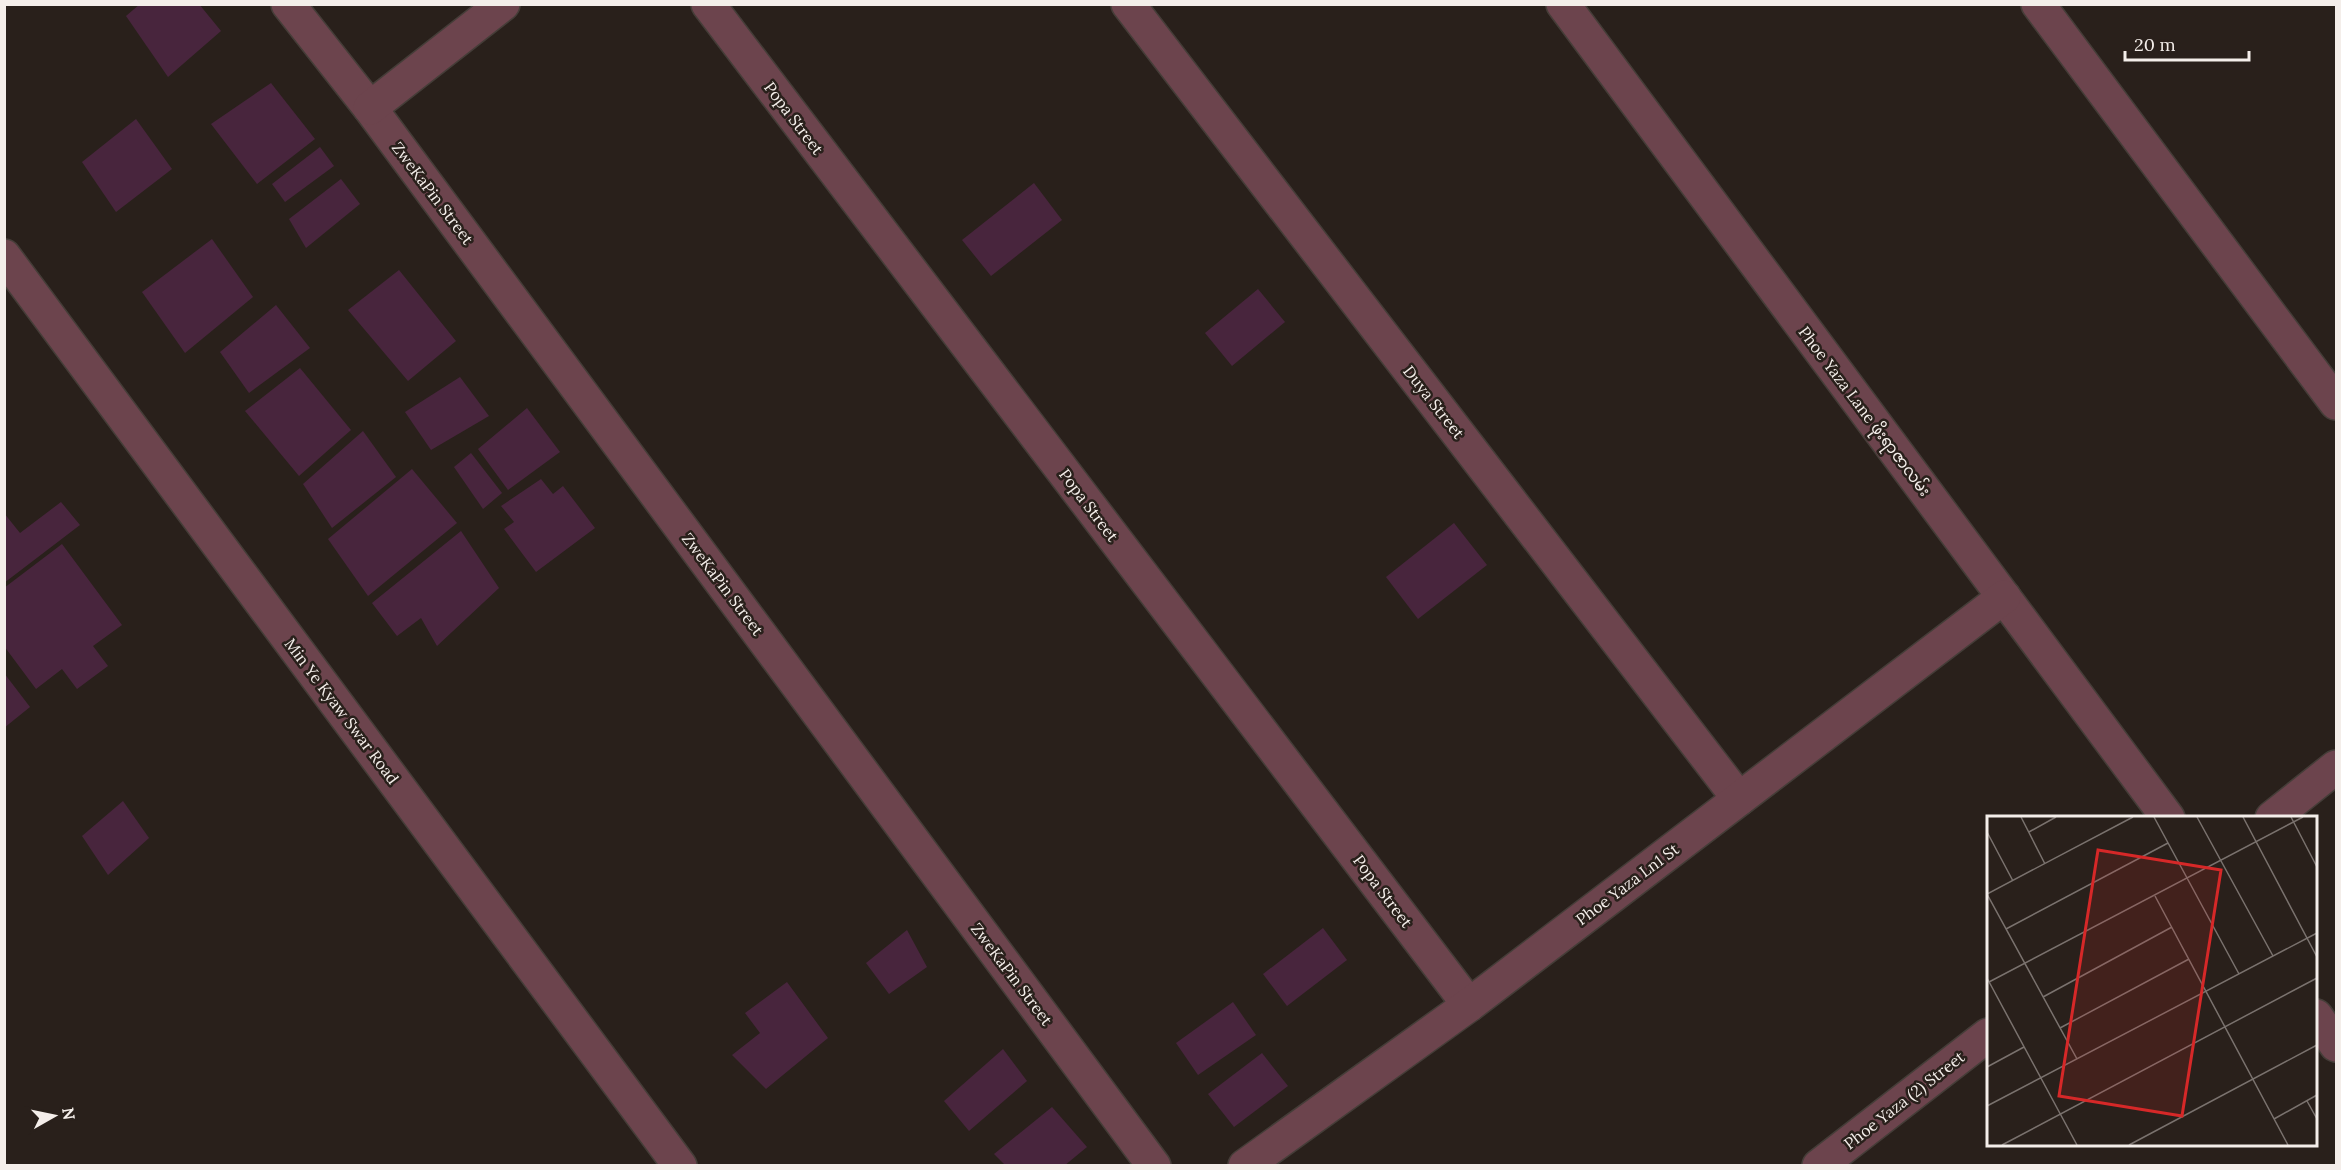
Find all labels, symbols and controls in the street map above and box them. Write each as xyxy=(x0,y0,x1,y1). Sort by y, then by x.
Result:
scale bar xyxy=(2125,24,2250,62)
text: 20 m xyxy=(2134,33,2176,56)
street label: Popa Street xyxy=(760,78,828,159)
street label: ZweKaPin Street xyxy=(388,138,479,249)
street label: Phoe Yaza Lane ဖိုးရာဇာလမ်း xyxy=(1791,322,1936,503)
street label: Duya Street xyxy=(1399,361,1469,443)
street label: Popa Street xyxy=(1055,465,1123,546)
street label: ZweKaPin Street xyxy=(678,529,769,640)
street label: Min Ye Kyaw Swar Road xyxy=(281,634,404,788)
inset map xyxy=(1987,816,2317,1146)
street label: Phoe Yaza Ln1 St xyxy=(1572,838,1683,929)
street label: Popa Street xyxy=(1349,851,1417,932)
street label: ZweKaPin Street xyxy=(967,919,1058,1030)
street label: Phoe Yaza (2) Street xyxy=(1840,1046,1970,1154)
north arrow xyxy=(24,1086,84,1146)
text: N xyxy=(58,1106,80,1121)

